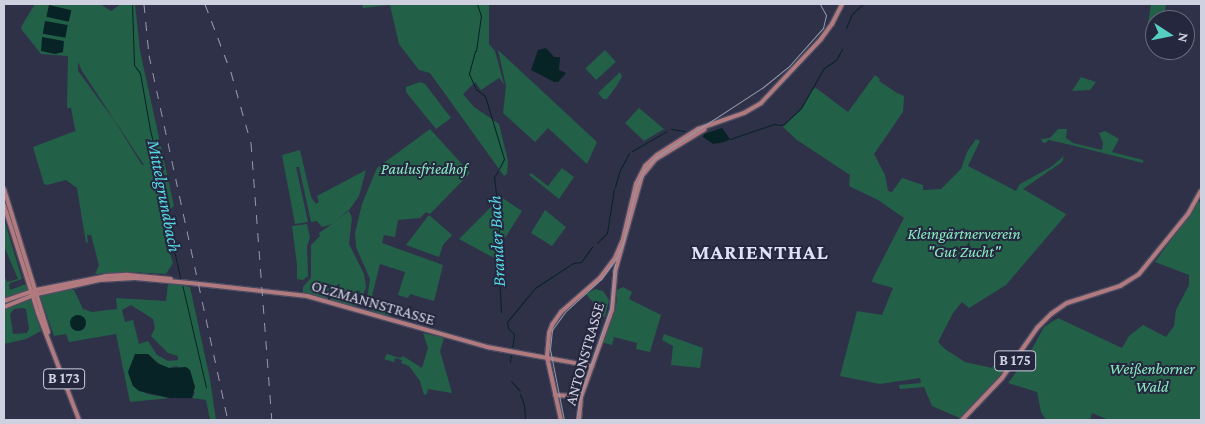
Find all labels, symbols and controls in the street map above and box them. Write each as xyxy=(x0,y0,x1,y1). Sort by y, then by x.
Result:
north arrow xyxy=(1145,10,1195,60)
text: N xyxy=(1175,31,1193,44)
water label: Mittelgrundbach xyxy=(143,138,185,254)
park label: Paulusfriedhof xyxy=(381,159,467,179)
water label: Brander Bach xyxy=(484,195,510,287)
park label: Kleingärtnerverein "Gut Zucht" xyxy=(907,224,1021,262)
district label: MARIENTHAL xyxy=(690,239,830,265)
street label: OLZMANNSTRASSE xyxy=(309,276,437,330)
street label: ANTONSTRASSE xyxy=(561,300,609,408)
road number: B 175 xyxy=(994,348,1036,374)
park label: Weißenborner Wald xyxy=(1109,359,1195,397)
road number: B 173 xyxy=(43,366,85,392)

